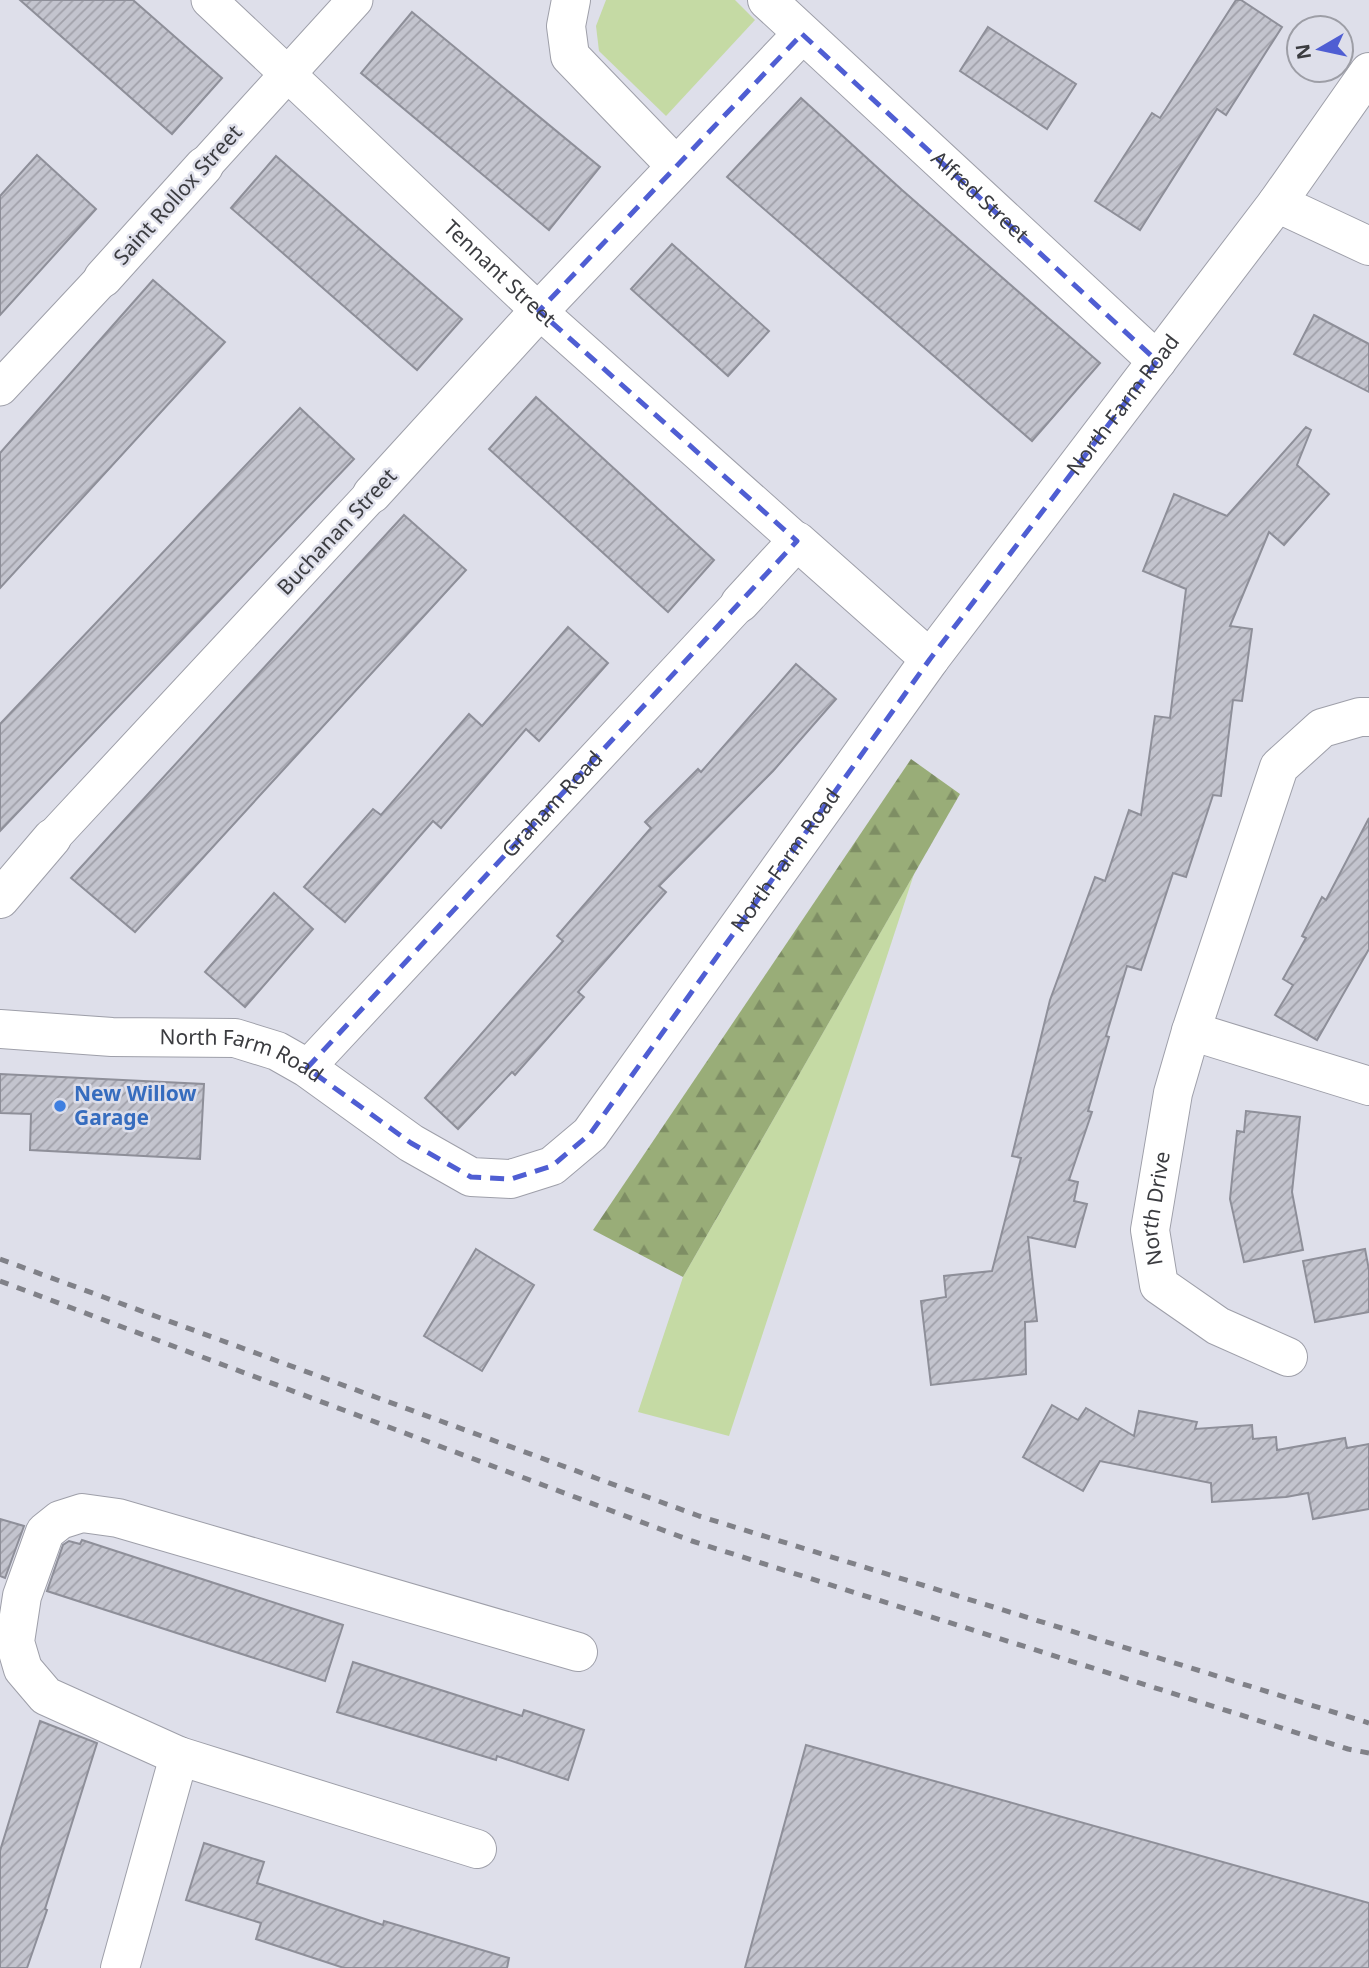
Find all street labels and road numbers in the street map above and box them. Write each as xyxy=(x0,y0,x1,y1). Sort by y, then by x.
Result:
street label: Saint Rollox Street xyxy=(107,118,248,270)
street label: Alfred Street xyxy=(926,144,1036,249)
street label: Tennant Street xyxy=(438,213,563,333)
street label: North Farm Road xyxy=(1060,328,1185,481)
street label: Buchanan Street xyxy=(270,462,402,601)
street label: Graham Road xyxy=(495,745,608,863)
street label: North Farm Road xyxy=(724,782,846,937)
street label: North Farm Road xyxy=(159,1022,329,1088)
street label: North Drive xyxy=(1135,1149,1176,1268)

